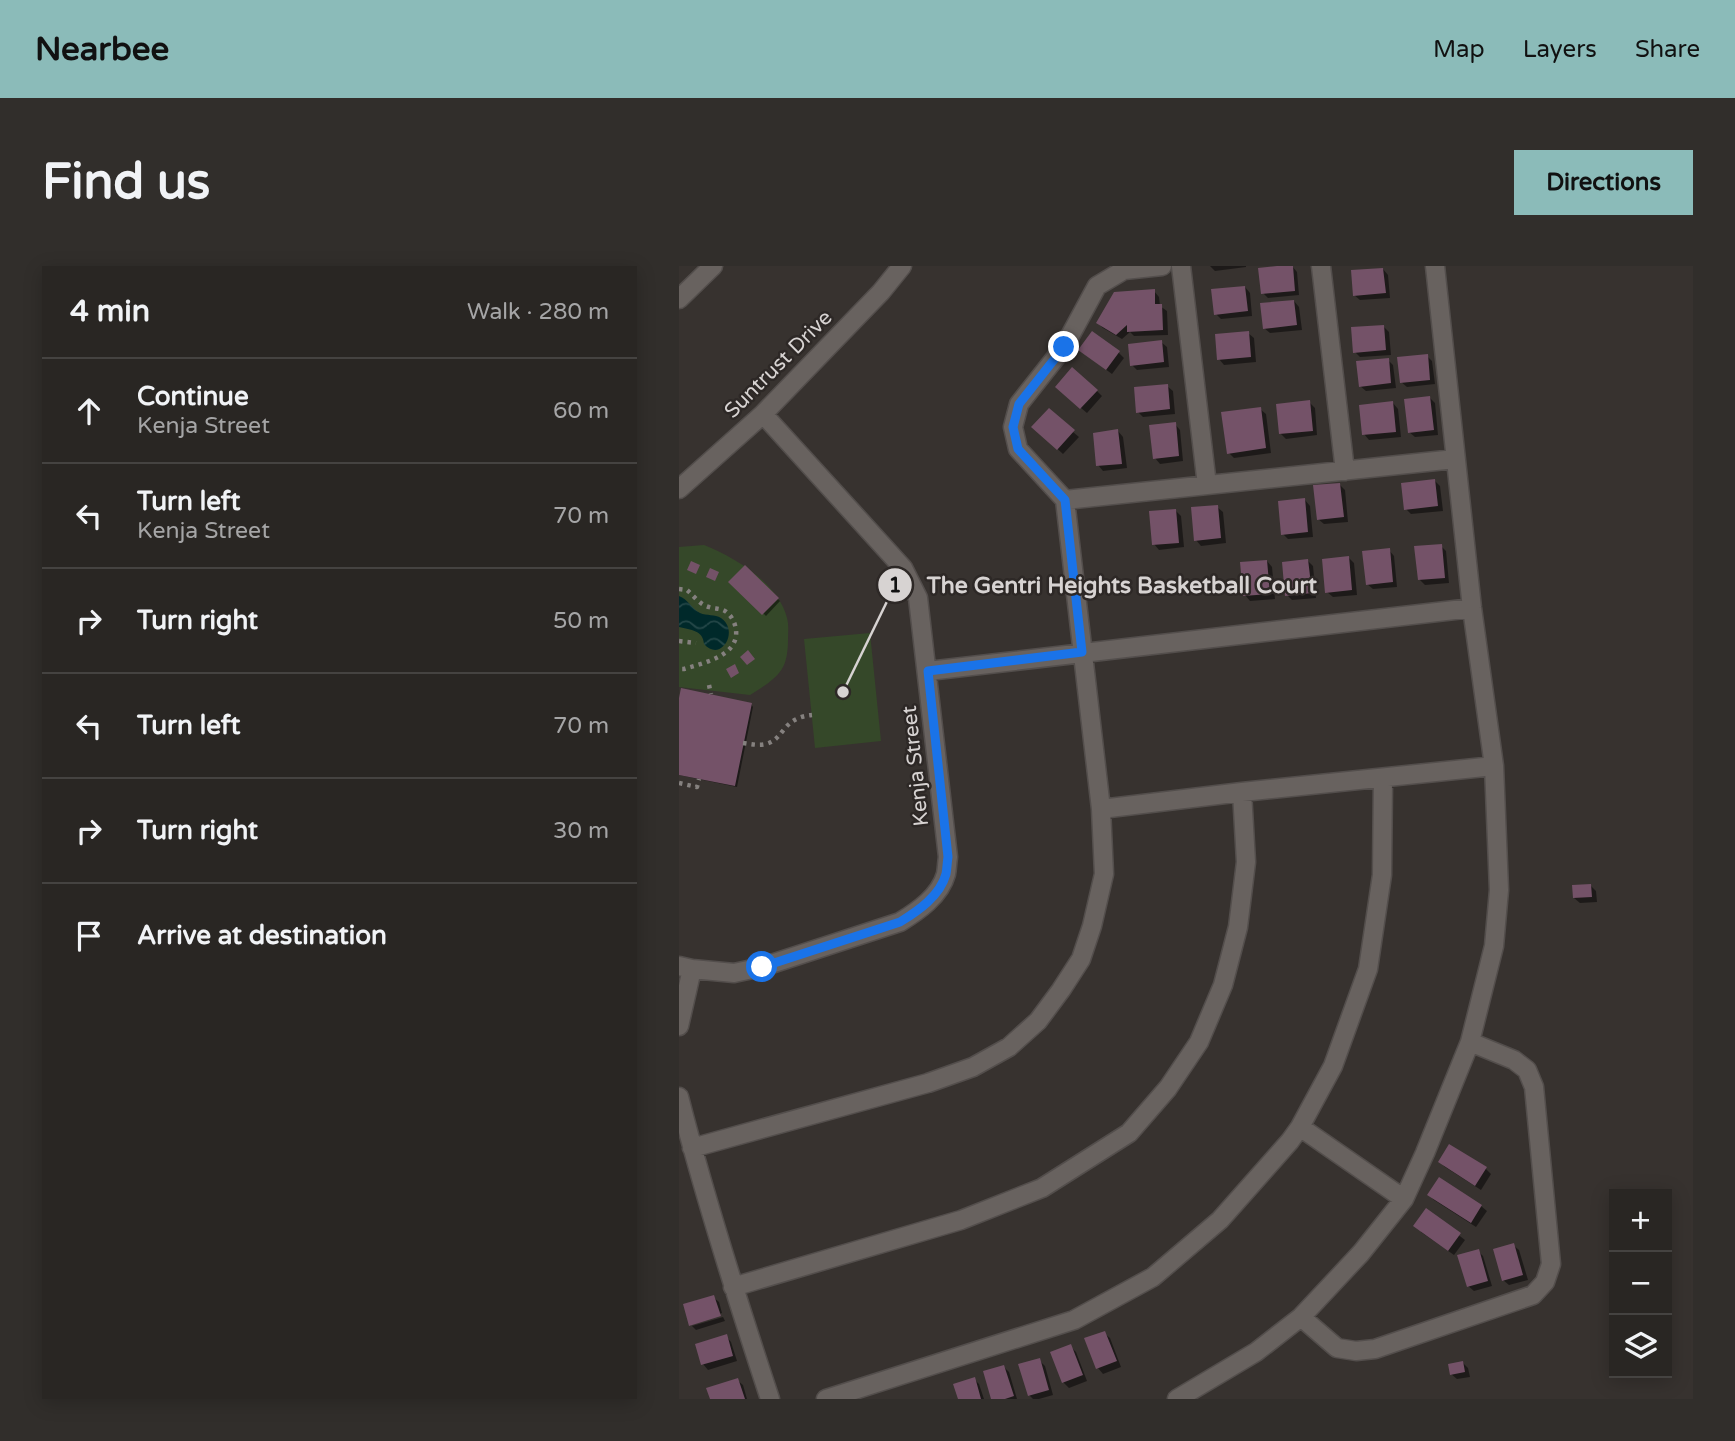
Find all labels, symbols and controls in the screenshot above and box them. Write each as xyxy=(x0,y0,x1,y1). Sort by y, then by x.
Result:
text: Nearbee xyxy=(35,30,169,69)
text: Map xyxy=(1433,35,1485,64)
text: Layers xyxy=(1523,35,1597,64)
text: Share xyxy=(1635,35,1700,64)
button: Directions xyxy=(1514,150,1693,215)
text: Find us xyxy=(42,153,210,212)
text: 4 min xyxy=(70,293,150,330)
text: Walk · 280 m xyxy=(467,298,609,326)
street label: Suntrust Drive xyxy=(719,305,838,423)
route end xyxy=(1048,331,1079,362)
text: Continue xyxy=(137,381,249,412)
icon: ahead xyxy=(70,392,108,430)
text: 60 m xyxy=(553,397,609,425)
text: Kenja Street xyxy=(137,412,270,440)
text: Turn left xyxy=(137,486,240,517)
icon: left xyxy=(70,497,108,535)
text: 70 m xyxy=(553,502,609,530)
text: Kenja Street xyxy=(137,517,270,545)
callout: The Gentri Heights Basketball Court xyxy=(878,563,1331,607)
text: The Gentri Heights Basketball Court xyxy=(926,572,1317,600)
text: 1 xyxy=(888,573,902,598)
icon: right xyxy=(70,602,108,640)
text: Turn right xyxy=(137,605,258,636)
text: 50 m xyxy=(553,607,609,635)
street label: Kenja Street xyxy=(897,704,934,828)
icon: left xyxy=(70,707,108,745)
text: Turn left xyxy=(137,710,240,741)
text: 70 m xyxy=(553,712,609,740)
icon: right xyxy=(70,812,108,850)
text: Turn right xyxy=(137,815,258,846)
text: 30 m xyxy=(553,817,609,845)
icon: arrive xyxy=(70,917,108,955)
text: Arrive at destination xyxy=(137,920,387,951)
route start xyxy=(746,951,777,982)
map controls xyxy=(1609,1189,1672,1378)
button: + xyxy=(1609,1189,1672,1252)
button: − xyxy=(1609,1252,1672,1315)
button: layers xyxy=(1609,1315,1672,1378)

